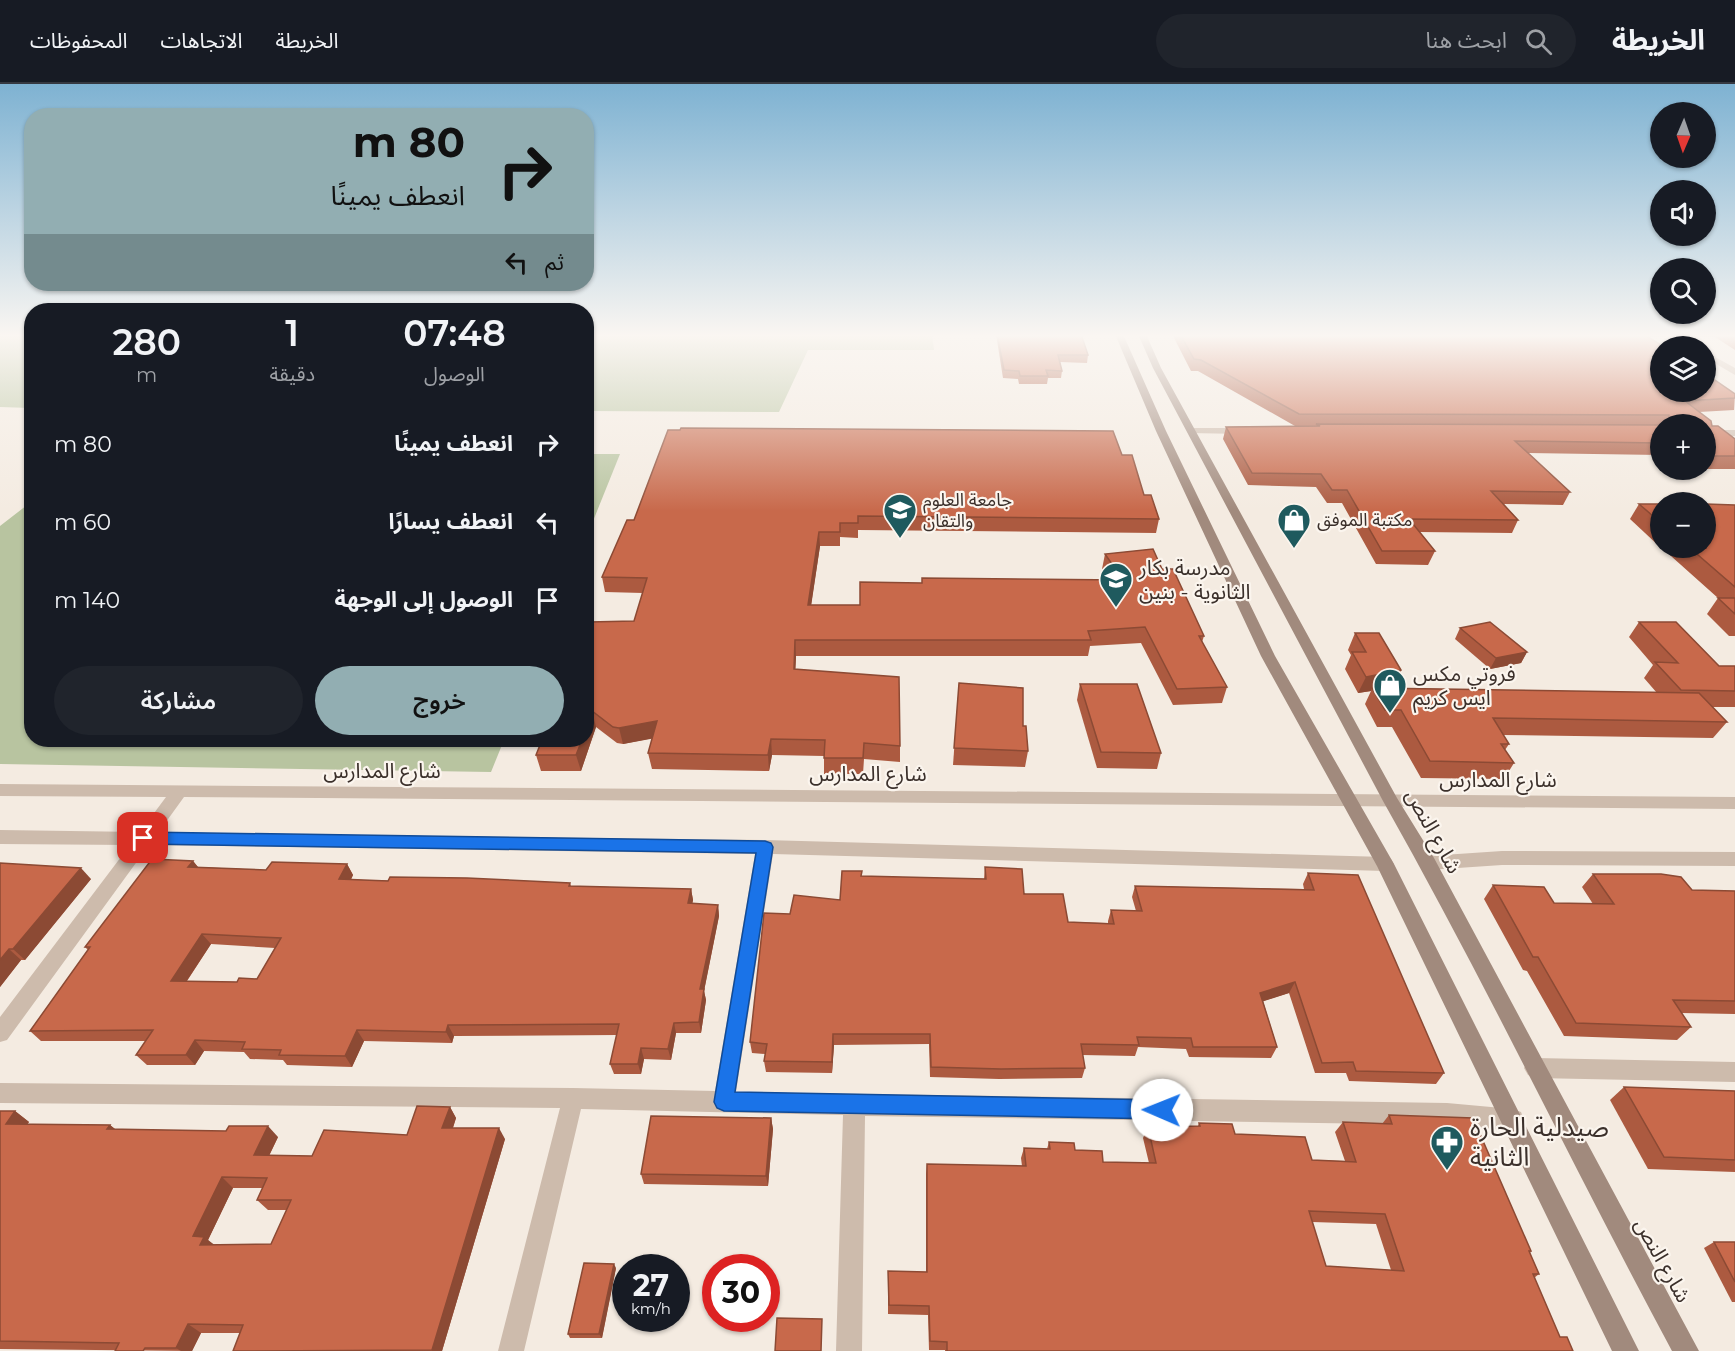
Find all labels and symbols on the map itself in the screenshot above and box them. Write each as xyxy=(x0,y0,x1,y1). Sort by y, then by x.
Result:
north arrow xyxy=(1650,102,1716,168)
place label: جامعة العلوم والتقان xyxy=(923,489,1012,532)
school or university icon: جامعة العلوم والتقان xyxy=(882,492,918,539)
shop icon: مكتبة الموفق xyxy=(1276,502,1312,549)
place label: مكتبة الموفق xyxy=(1317,509,1412,531)
place label: مدرسة بكار الثانوية - بنين xyxy=(1138,555,1251,604)
school or university icon: مدرسة بكار الثانوية - بنين xyxy=(1098,561,1134,608)
place label: فروتي مكس ايس كريم xyxy=(1413,661,1516,713)
shop icon: فروتي مكس ايس كريم xyxy=(1372,667,1408,714)
street label: شارع المدارس xyxy=(323,758,441,786)
street label: شارع المدارس xyxy=(809,761,927,789)
street label: شارع المدارس xyxy=(1439,767,1557,795)
street label: شارع النص xyxy=(1398,784,1467,879)
pin xyxy=(117,812,168,863)
position arrow xyxy=(1130,1078,1194,1142)
place label: صيدلية الحارة الثانية xyxy=(1470,1111,1609,1173)
pharmacy icon: صيدلية الحارة الثانية xyxy=(1429,1124,1465,1171)
street label: شارع النص xyxy=(1627,1213,1696,1308)
speed limit sign: 30 xyxy=(702,1254,780,1332)

